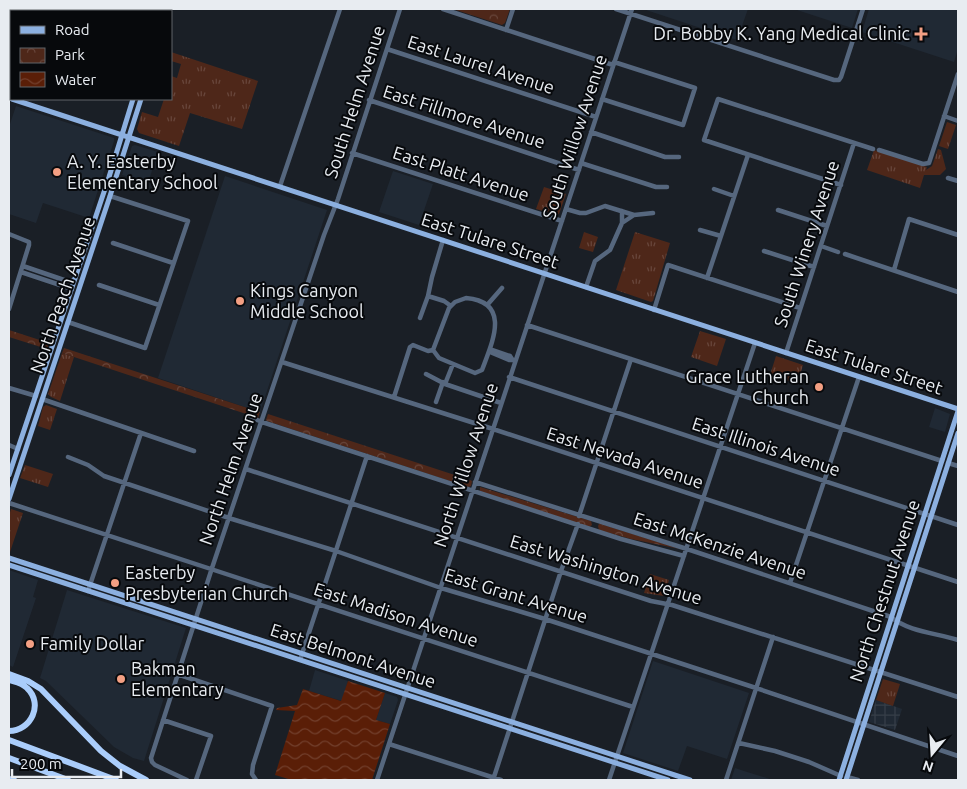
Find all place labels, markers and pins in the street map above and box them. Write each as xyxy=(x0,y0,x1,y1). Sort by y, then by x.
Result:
place label: Dr. Bobby K. Yang Medical Clinic xyxy=(653,23,910,43)
marker: Dr. Bobby K. Yang Medical Clinic xyxy=(914,27,928,41)
place label: A. Y. Easterby Elementary School xyxy=(67,151,218,192)
marker: A. Y. Easterby Elementary School xyxy=(51,166,63,178)
place label: Kings Canyon Middle School xyxy=(250,280,364,321)
marker: Kings Canyon Middle School xyxy=(234,295,246,307)
place label: Grace Lutheran Church xyxy=(686,366,809,407)
marker: Grace Lutheran Church xyxy=(813,381,825,393)
place label: Easterby Presbyterian Church xyxy=(125,562,288,603)
marker: Easterby Presbyterian Church xyxy=(109,577,121,589)
place label: Family Dollar xyxy=(40,633,144,653)
marker: Family Dollar xyxy=(24,638,36,650)
place label: Bakman Elementary xyxy=(131,658,224,699)
marker: Bakman Elementary xyxy=(115,673,127,685)

